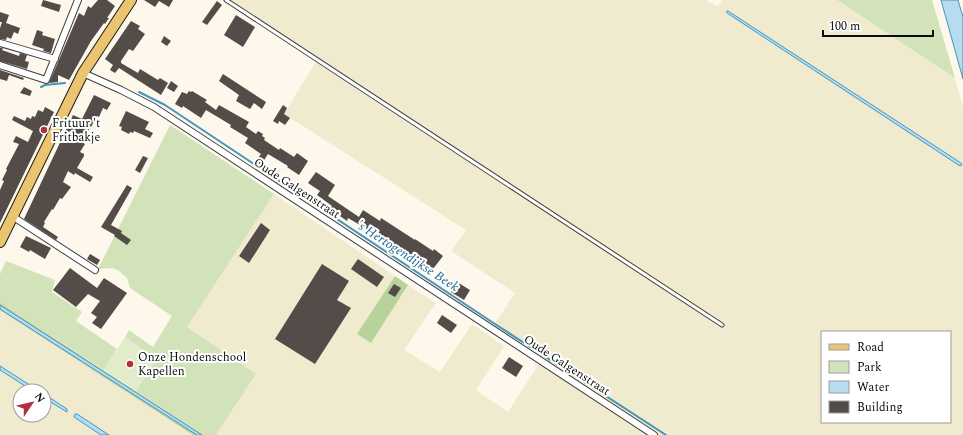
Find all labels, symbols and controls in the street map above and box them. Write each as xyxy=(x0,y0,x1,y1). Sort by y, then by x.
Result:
scale bar xyxy=(823,12,933,38)
text: 100 m xyxy=(829,17,860,36)
place label: Frituur 't Fritbakje xyxy=(52,114,101,147)
marker: Frituur 't Fritbakje xyxy=(39,125,49,135)
street label: Oude Galgenstraat xyxy=(250,153,344,224)
water label: 's Hertogendijkse Beek xyxy=(352,215,463,297)
street label: Oude Galgenstraat xyxy=(520,330,614,401)
legend xyxy=(821,331,951,423)
text: Road xyxy=(857,338,884,357)
place label: Onze Hondenschool Kapellen xyxy=(138,348,246,381)
text: Park xyxy=(857,358,882,377)
marker: Onze Hondenschool Kapellen xyxy=(125,359,135,369)
text: Water xyxy=(857,378,889,397)
north arrow xyxy=(12,383,52,423)
text: N xyxy=(30,389,49,406)
text: Building xyxy=(857,398,903,417)

